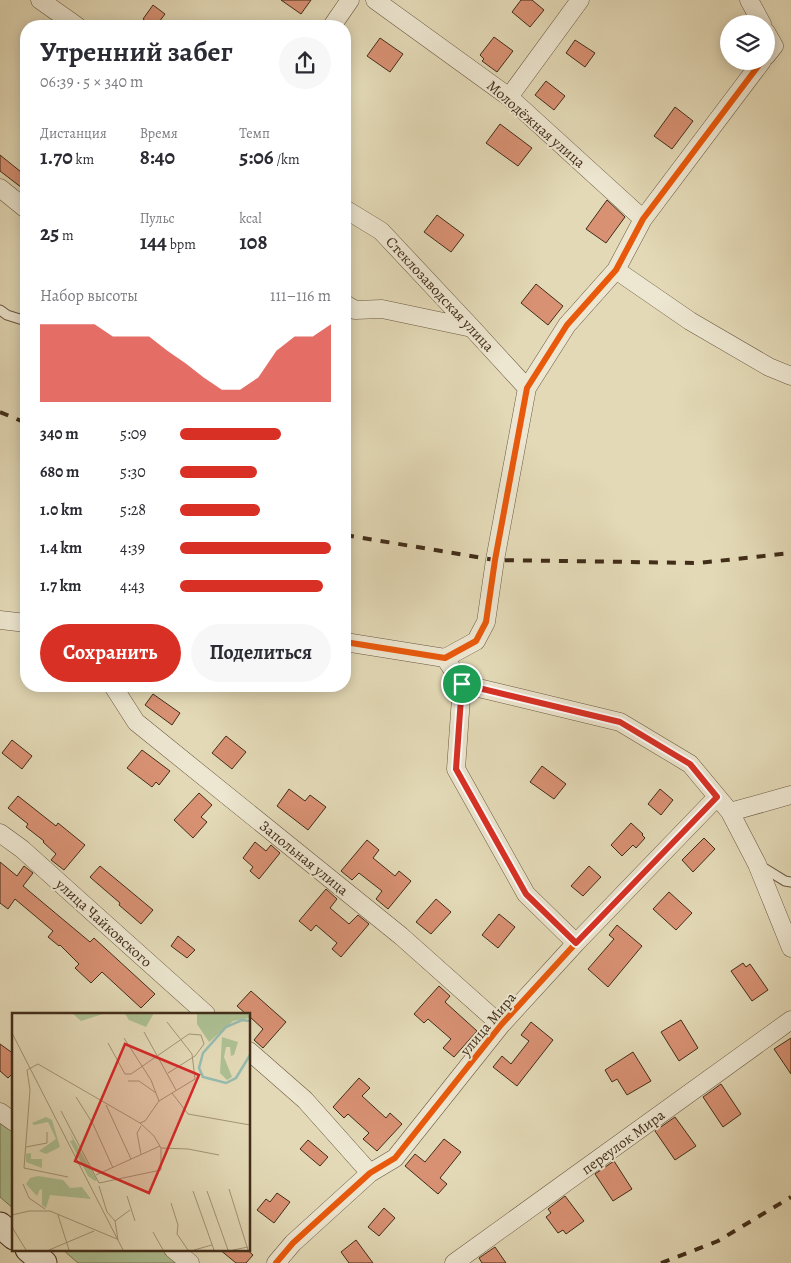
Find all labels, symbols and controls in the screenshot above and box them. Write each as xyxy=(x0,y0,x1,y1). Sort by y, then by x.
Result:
map controls xyxy=(720,15,775,70)
button: layers xyxy=(720,15,775,70)
text: Утренний забег xyxy=(40,33,233,71)
button: share xyxy=(279,37,331,89)
text: 06:39 · 5 × 340 m xyxy=(40,71,143,93)
street label: Молодёжная улица xyxy=(483,76,590,172)
text: Дистанция xyxy=(40,124,107,143)
text: Время xyxy=(140,124,178,143)
text: Темп xyxy=(239,124,270,143)
text: 1.70 xyxy=(40,143,73,171)
text: 8:40 xyxy=(140,143,175,171)
text: 5:06 xyxy=(239,143,274,171)
text: km xyxy=(73,150,94,169)
text: /km xyxy=(274,150,300,169)
text: Пульс xyxy=(140,209,175,228)
text: kcal xyxy=(239,209,262,228)
text: 25 xyxy=(40,219,59,247)
text: m xyxy=(59,226,74,245)
text: 144 xyxy=(140,228,167,256)
text: 108 xyxy=(239,228,268,256)
street label: Стеклозаводская улица xyxy=(381,232,499,356)
text: bpm xyxy=(167,235,196,254)
text: Набор высоты xyxy=(40,285,138,307)
text: 111–116 m xyxy=(270,285,331,307)
text: 340 m xyxy=(40,423,79,445)
text: 5:09 xyxy=(120,423,147,445)
text: 680 m xyxy=(40,461,79,483)
text: 5:30 xyxy=(120,461,146,483)
text: 1.0 km xyxy=(40,499,83,521)
text: 5:28 xyxy=(120,499,146,521)
text: 1.4 km xyxy=(40,537,82,559)
text: 4:39 xyxy=(120,537,145,559)
text: 1.7 km xyxy=(40,575,81,597)
text: 4:43 xyxy=(120,575,145,597)
button: Сохранить xyxy=(40,624,181,682)
button: Поделиться xyxy=(191,624,331,682)
pin xyxy=(441,663,483,705)
icon: arrive xyxy=(448,670,476,698)
street label: Запольная улица xyxy=(255,816,353,900)
street label: улица Чайковского xyxy=(51,874,156,972)
street label: улица Мира xyxy=(455,988,521,1061)
inset map xyxy=(12,1013,250,1250)
street label: переулок Мира xyxy=(577,1105,669,1179)

